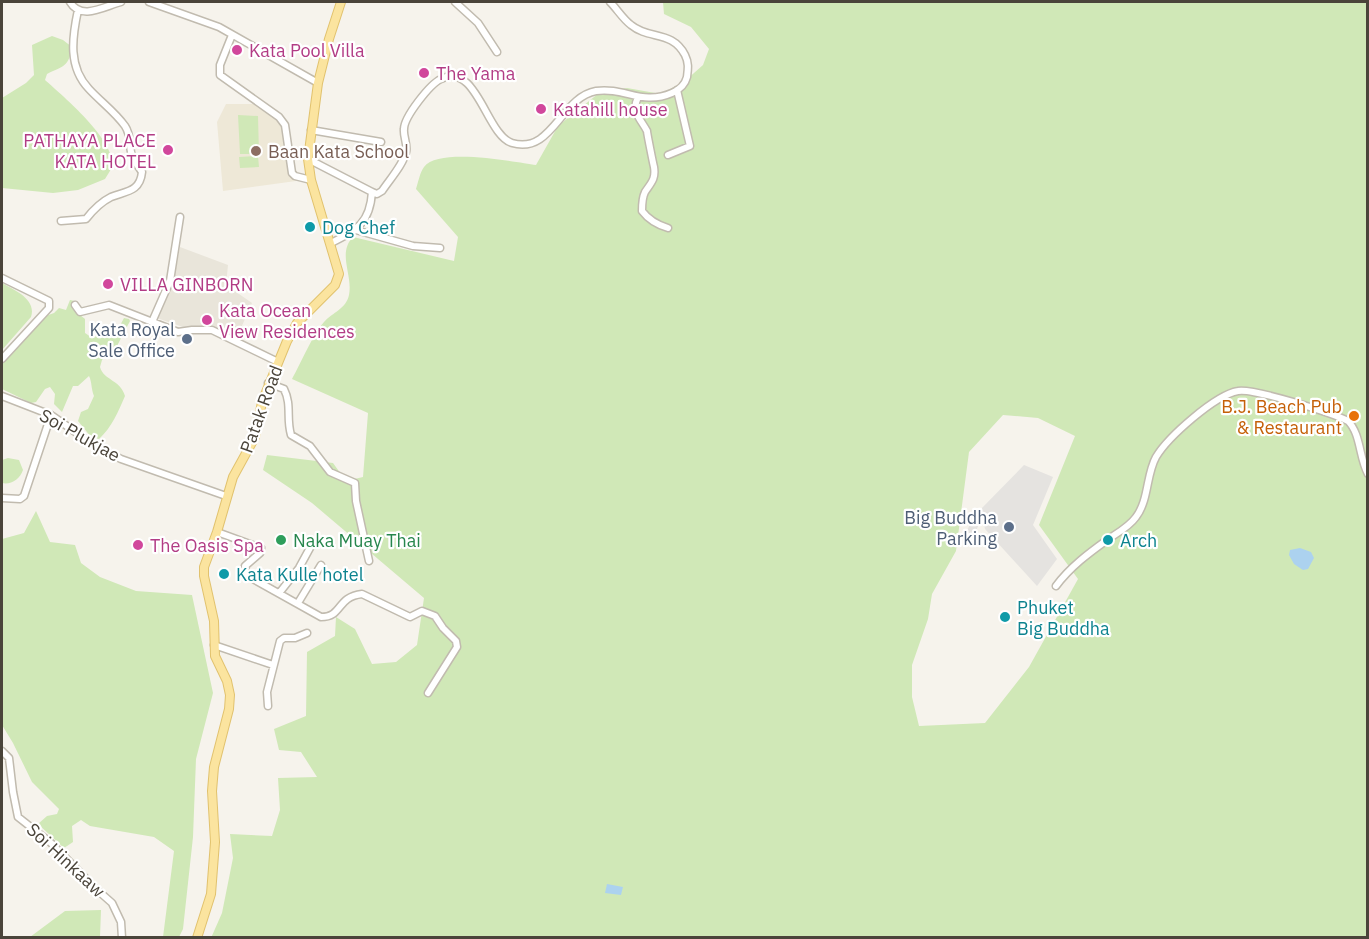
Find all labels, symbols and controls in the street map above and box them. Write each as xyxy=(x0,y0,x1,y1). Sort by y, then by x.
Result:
place label: Kata Pool Villa xyxy=(249,39,365,62)
marker: Kata Pool Villa xyxy=(230,43,244,57)
place label: The Yama xyxy=(436,62,516,85)
marker: The Yama xyxy=(417,66,431,80)
place label: Katahill house xyxy=(553,98,668,121)
marker: Katahill house xyxy=(534,102,548,116)
place label: PATHAYA PLACE KATA HOTEL xyxy=(23,129,156,173)
place label: Baan Kata School xyxy=(268,140,409,163)
marker: PATHAYA PLACE KATA HOTEL xyxy=(161,143,175,157)
marker: Baan Kata School xyxy=(249,144,263,158)
place label: Dog Chef xyxy=(322,216,395,239)
marker: Dog Chef xyxy=(303,220,317,234)
place label: VILLA GINBORN xyxy=(120,273,254,296)
marker: VILLA GINBORN xyxy=(101,277,115,291)
place label: Kata Ocean View Residences xyxy=(219,299,355,343)
marker: Kata Ocean View Residences xyxy=(200,313,214,327)
place label: Kata Royal Sale Office xyxy=(88,318,175,362)
marker: Kata Royal Sale Office xyxy=(180,332,194,346)
street label: Patak Road xyxy=(235,362,287,456)
place label: B.J. Beach Pub & Restaurant xyxy=(1221,395,1342,439)
street label: Soi Plukjae xyxy=(36,403,125,467)
marker: B.J. Beach Pub & Restaurant xyxy=(1347,409,1361,423)
place label: Big Buddha Parking xyxy=(904,506,997,550)
marker: Big Buddha Parking xyxy=(1002,520,1016,534)
place label: Naka Muay Thai xyxy=(293,529,421,552)
place label: Arch xyxy=(1120,529,1157,552)
marker: Naka Muay Thai xyxy=(274,533,288,547)
marker: Arch xyxy=(1101,533,1115,547)
place label: The Oasis Spa xyxy=(150,534,264,557)
marker: The Oasis Spa xyxy=(131,538,145,552)
place label: Kata Kulle hotel xyxy=(236,563,364,586)
marker: Kata Kulle hotel xyxy=(217,567,231,581)
place label: Phuket Big Buddha xyxy=(1017,596,1110,640)
marker: Phuket Big Buddha xyxy=(998,610,1012,624)
street label: Soi Hinkaaw xyxy=(22,818,110,902)

